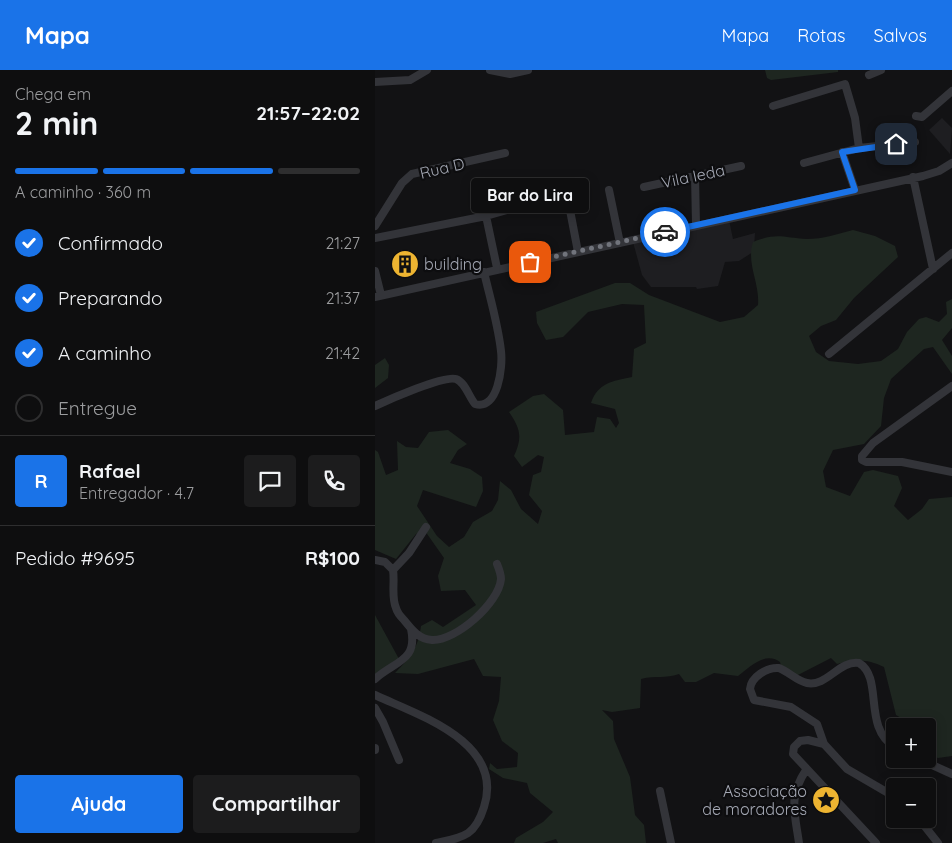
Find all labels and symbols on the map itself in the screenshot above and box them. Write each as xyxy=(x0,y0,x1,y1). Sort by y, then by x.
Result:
pin xyxy=(875,123,917,165)
street label: Rua D xyxy=(418,153,466,183)
street label: Vila Ieda xyxy=(659,160,727,192)
callout: Bar do Lira xyxy=(471,177,589,212)
courier xyxy=(640,207,690,257)
pin xyxy=(509,241,551,283)
building icon: building xyxy=(390,249,420,279)
place label: building xyxy=(424,254,482,274)
place label: Associação de moradores xyxy=(702,781,807,819)
place icon: Associação de moradores xyxy=(811,785,841,815)

